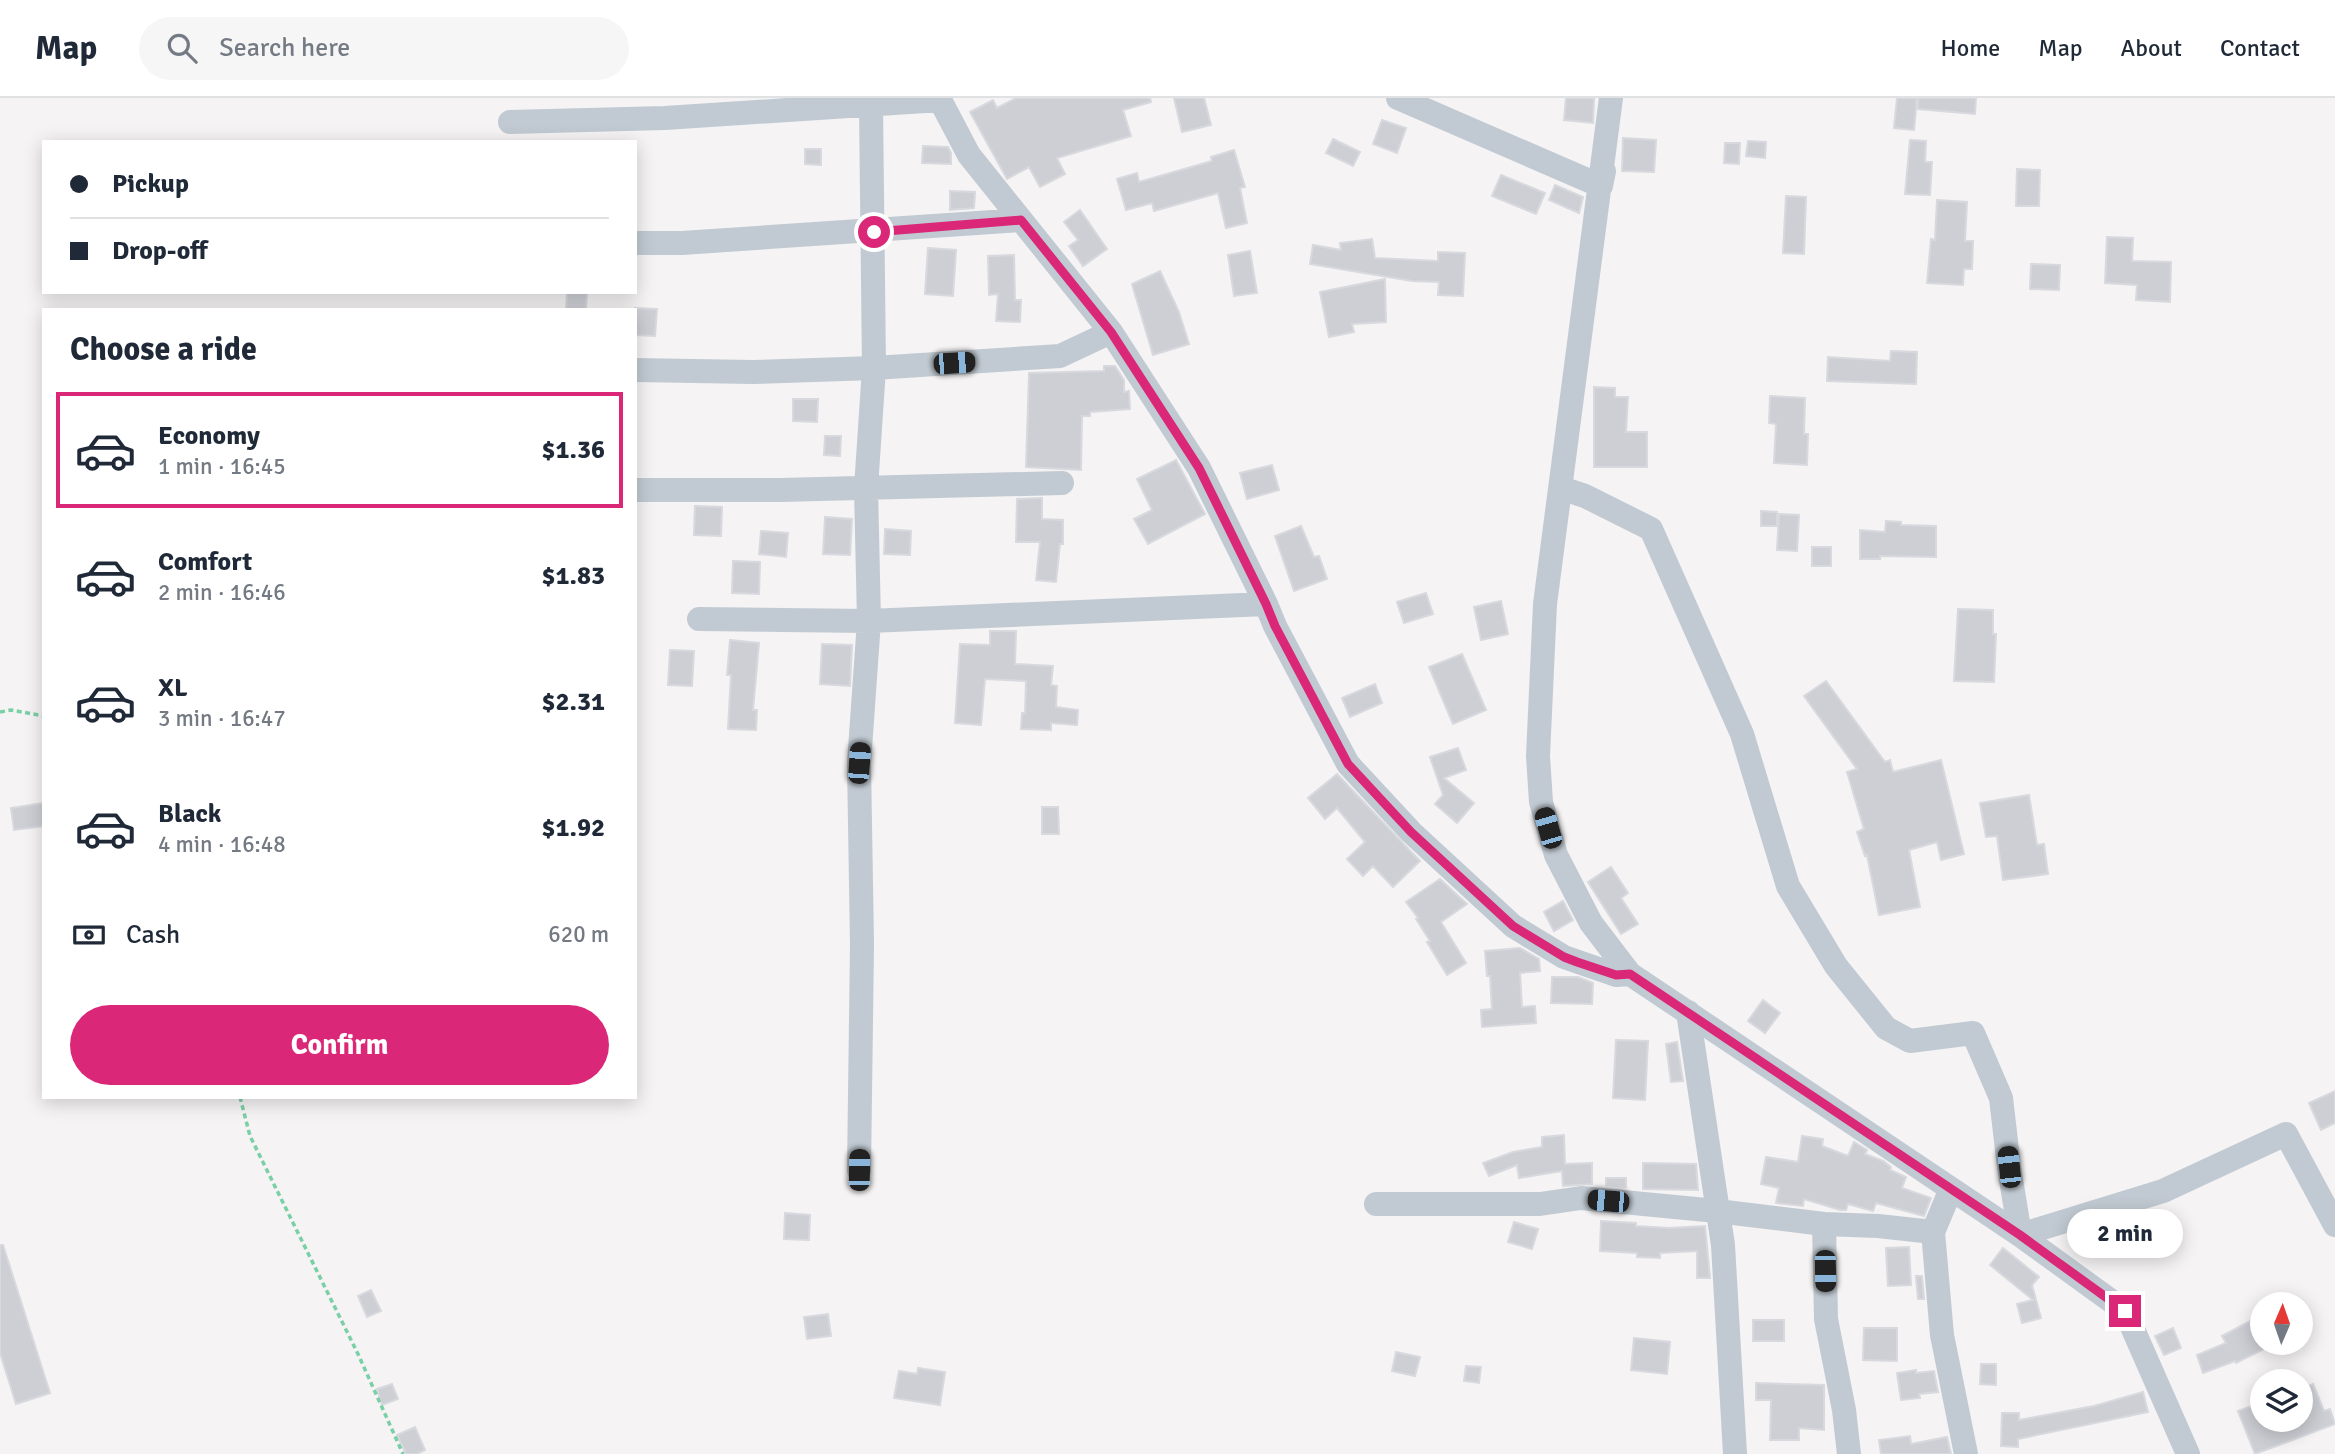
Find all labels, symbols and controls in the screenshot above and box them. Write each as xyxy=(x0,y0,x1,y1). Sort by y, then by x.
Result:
search box xyxy=(139,17,629,80)
text: Map xyxy=(35,28,97,69)
icon: search xyxy=(163,29,201,67)
text: Search here xyxy=(219,32,350,64)
text: Home xyxy=(1940,33,2000,63)
text: Map xyxy=(2038,33,2083,63)
text: About xyxy=(2121,33,2182,63)
text: Contact xyxy=(2220,33,2300,63)
text: Pickup xyxy=(112,168,189,200)
route start xyxy=(858,216,890,248)
text: Drop-off xyxy=(112,235,208,267)
text: Choose a ride xyxy=(70,330,257,369)
car xyxy=(933,351,976,375)
icon: car xyxy=(74,419,137,482)
text: Economy xyxy=(158,420,260,452)
text: $1.36 xyxy=(541,434,605,466)
text: 1 min · 16:45 xyxy=(158,452,286,481)
icon: car xyxy=(74,545,137,608)
text: Comfort xyxy=(158,546,252,578)
text: $1.83 xyxy=(541,560,605,592)
text: 2 min · 16:46 xyxy=(158,578,286,607)
icon: car xyxy=(74,671,137,734)
text: XL xyxy=(158,672,188,704)
text: $2.31 xyxy=(541,686,605,718)
text: 3 min · 16:47 xyxy=(158,704,286,733)
car xyxy=(848,741,871,785)
icon: car xyxy=(74,797,137,860)
text: Black xyxy=(158,798,221,830)
car xyxy=(1533,805,1564,851)
text: $1.92 xyxy=(541,812,605,844)
text: 4 min · 16:48 xyxy=(158,830,286,859)
icon: cash xyxy=(70,916,108,954)
text: Cash xyxy=(126,919,180,951)
text: 620 m xyxy=(548,920,609,949)
button: Confirm xyxy=(70,1005,609,1085)
car xyxy=(1997,1145,2022,1189)
car xyxy=(849,1149,870,1191)
car xyxy=(1587,1189,1630,1213)
callout: 2 min xyxy=(2067,1210,2183,1258)
text: 2 min xyxy=(2097,1219,2153,1248)
car xyxy=(1815,1250,1836,1292)
north arrow xyxy=(2250,1292,2314,1354)
map controls xyxy=(2250,1292,2313,1432)
route end xyxy=(2109,1295,2141,1327)
button: layers xyxy=(2250,1369,2313,1432)

